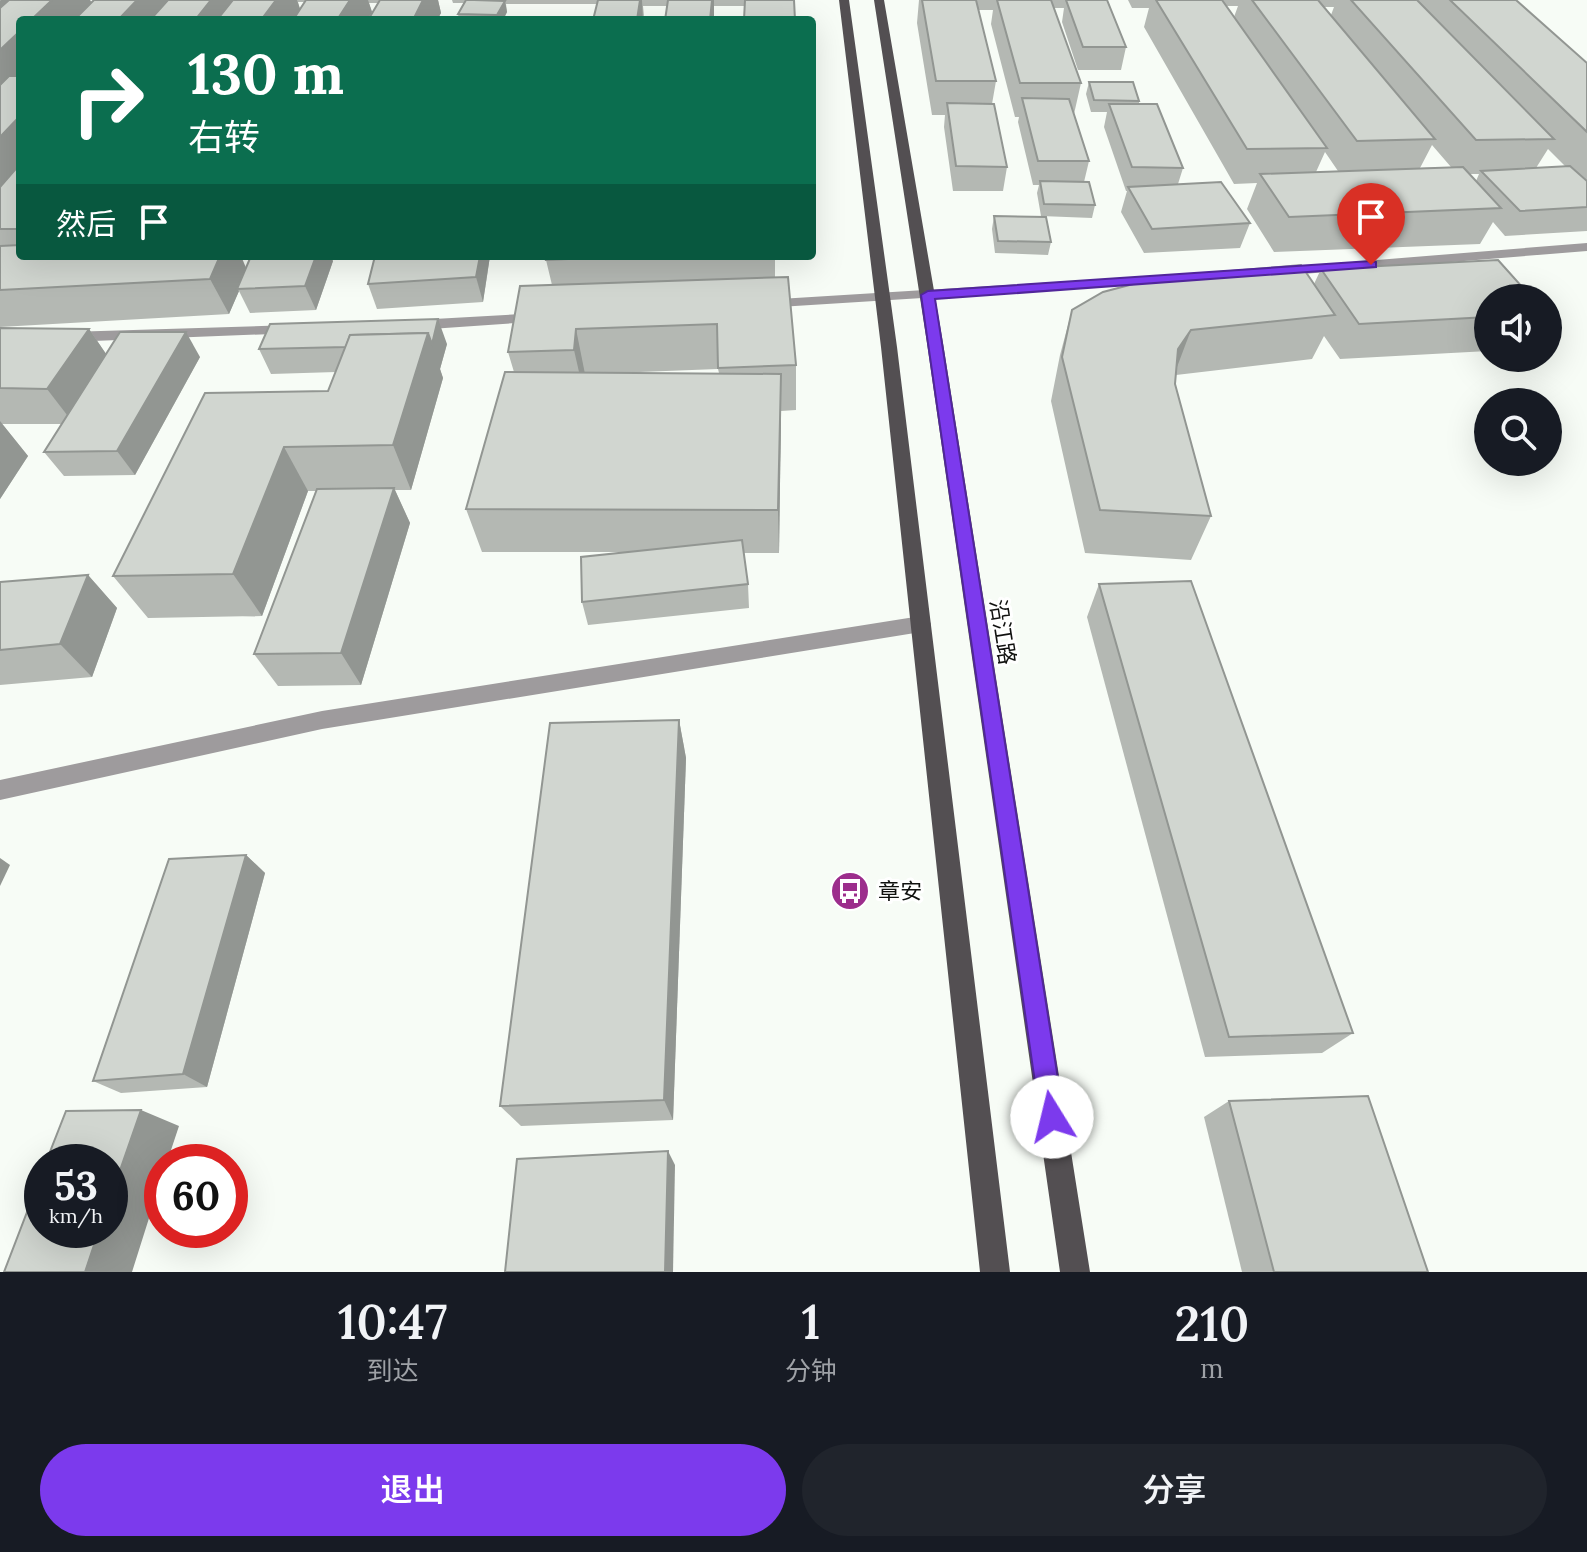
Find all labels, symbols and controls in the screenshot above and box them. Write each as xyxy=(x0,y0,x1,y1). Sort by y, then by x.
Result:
text: 130 m xyxy=(188,38,344,109)
icon: right xyxy=(56,48,160,152)
text: 右转 xyxy=(188,114,260,160)
pin xyxy=(1337,183,1405,265)
icon: arrive xyxy=(1349,195,1393,239)
icon: arrive xyxy=(132,200,176,244)
text: 然后 xyxy=(56,205,116,243)
map controls xyxy=(1474,284,1562,476)
button: sound xyxy=(1474,284,1562,372)
button: search xyxy=(1474,388,1562,476)
street label: 沿江路 xyxy=(984,597,1022,667)
bus stop icon: 章安 xyxy=(829,870,871,912)
place label: 章安 xyxy=(878,877,922,905)
position arrow xyxy=(1010,1075,1094,1159)
speed limit sign: 60 xyxy=(144,1144,248,1248)
text: 53 xyxy=(54,1160,98,1211)
text: km/h xyxy=(49,1203,103,1228)
text: 10:47 xyxy=(338,1291,447,1352)
text: 1 xyxy=(802,1291,820,1352)
text: 210 xyxy=(1175,1293,1249,1354)
text: m xyxy=(1200,1352,1224,1385)
text: 到达 xyxy=(366,1354,418,1387)
text: 分钟 xyxy=(785,1354,837,1387)
button: 退出 xyxy=(40,1444,786,1536)
button: 分享 xyxy=(802,1444,1547,1536)

